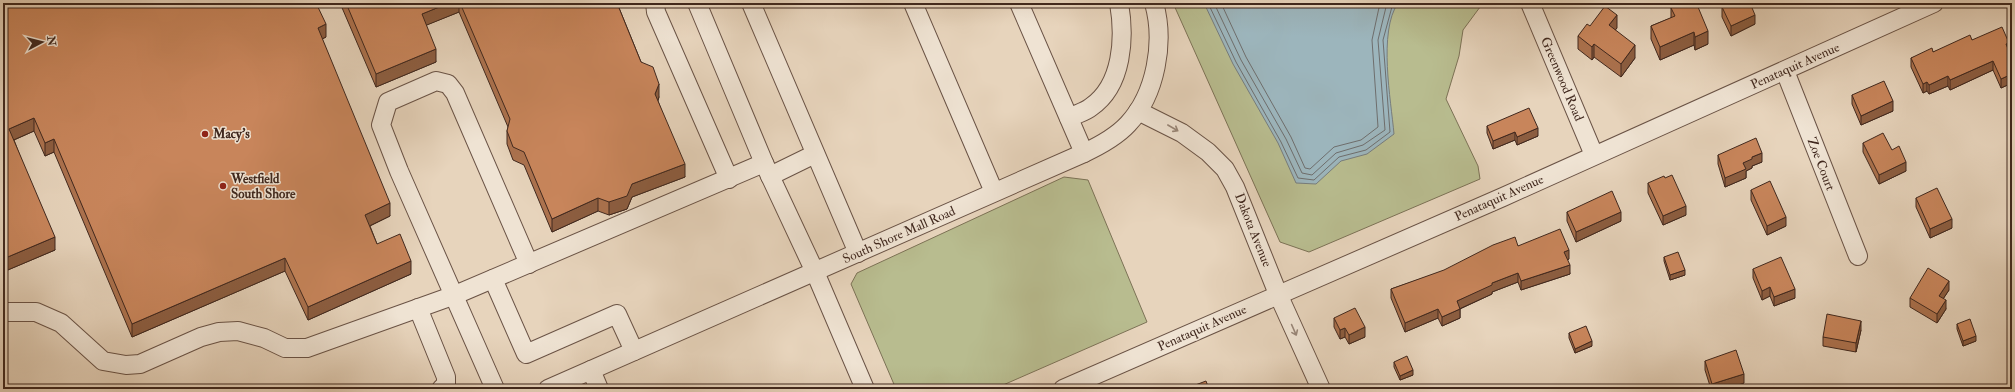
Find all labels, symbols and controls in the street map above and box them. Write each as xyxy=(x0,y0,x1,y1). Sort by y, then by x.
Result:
north arrow xyxy=(22,22,62,62)
text: N xyxy=(44,34,59,48)
street label: Greenwood Road xyxy=(1537,34,1587,124)
street label: Penataquit Avenue xyxy=(1748,39,1843,93)
one-way arrow xyxy=(1167,125,1179,133)
place label: Macy's xyxy=(212,126,250,143)
marker: Macy's xyxy=(200,129,210,139)
street label: Zoe Court xyxy=(1804,135,1838,193)
place label: Westfield South Shore xyxy=(230,171,296,202)
street label: Penataquit Avenue xyxy=(1452,171,1547,225)
marker: Westfield South Shore xyxy=(218,181,228,191)
street label: Dakota Avenue xyxy=(1231,191,1275,270)
street label: South Shore Mall Road xyxy=(840,203,958,267)
street label: Penataquit Avenue xyxy=(1155,301,1250,355)
one-way arrow xyxy=(1291,323,1298,335)

